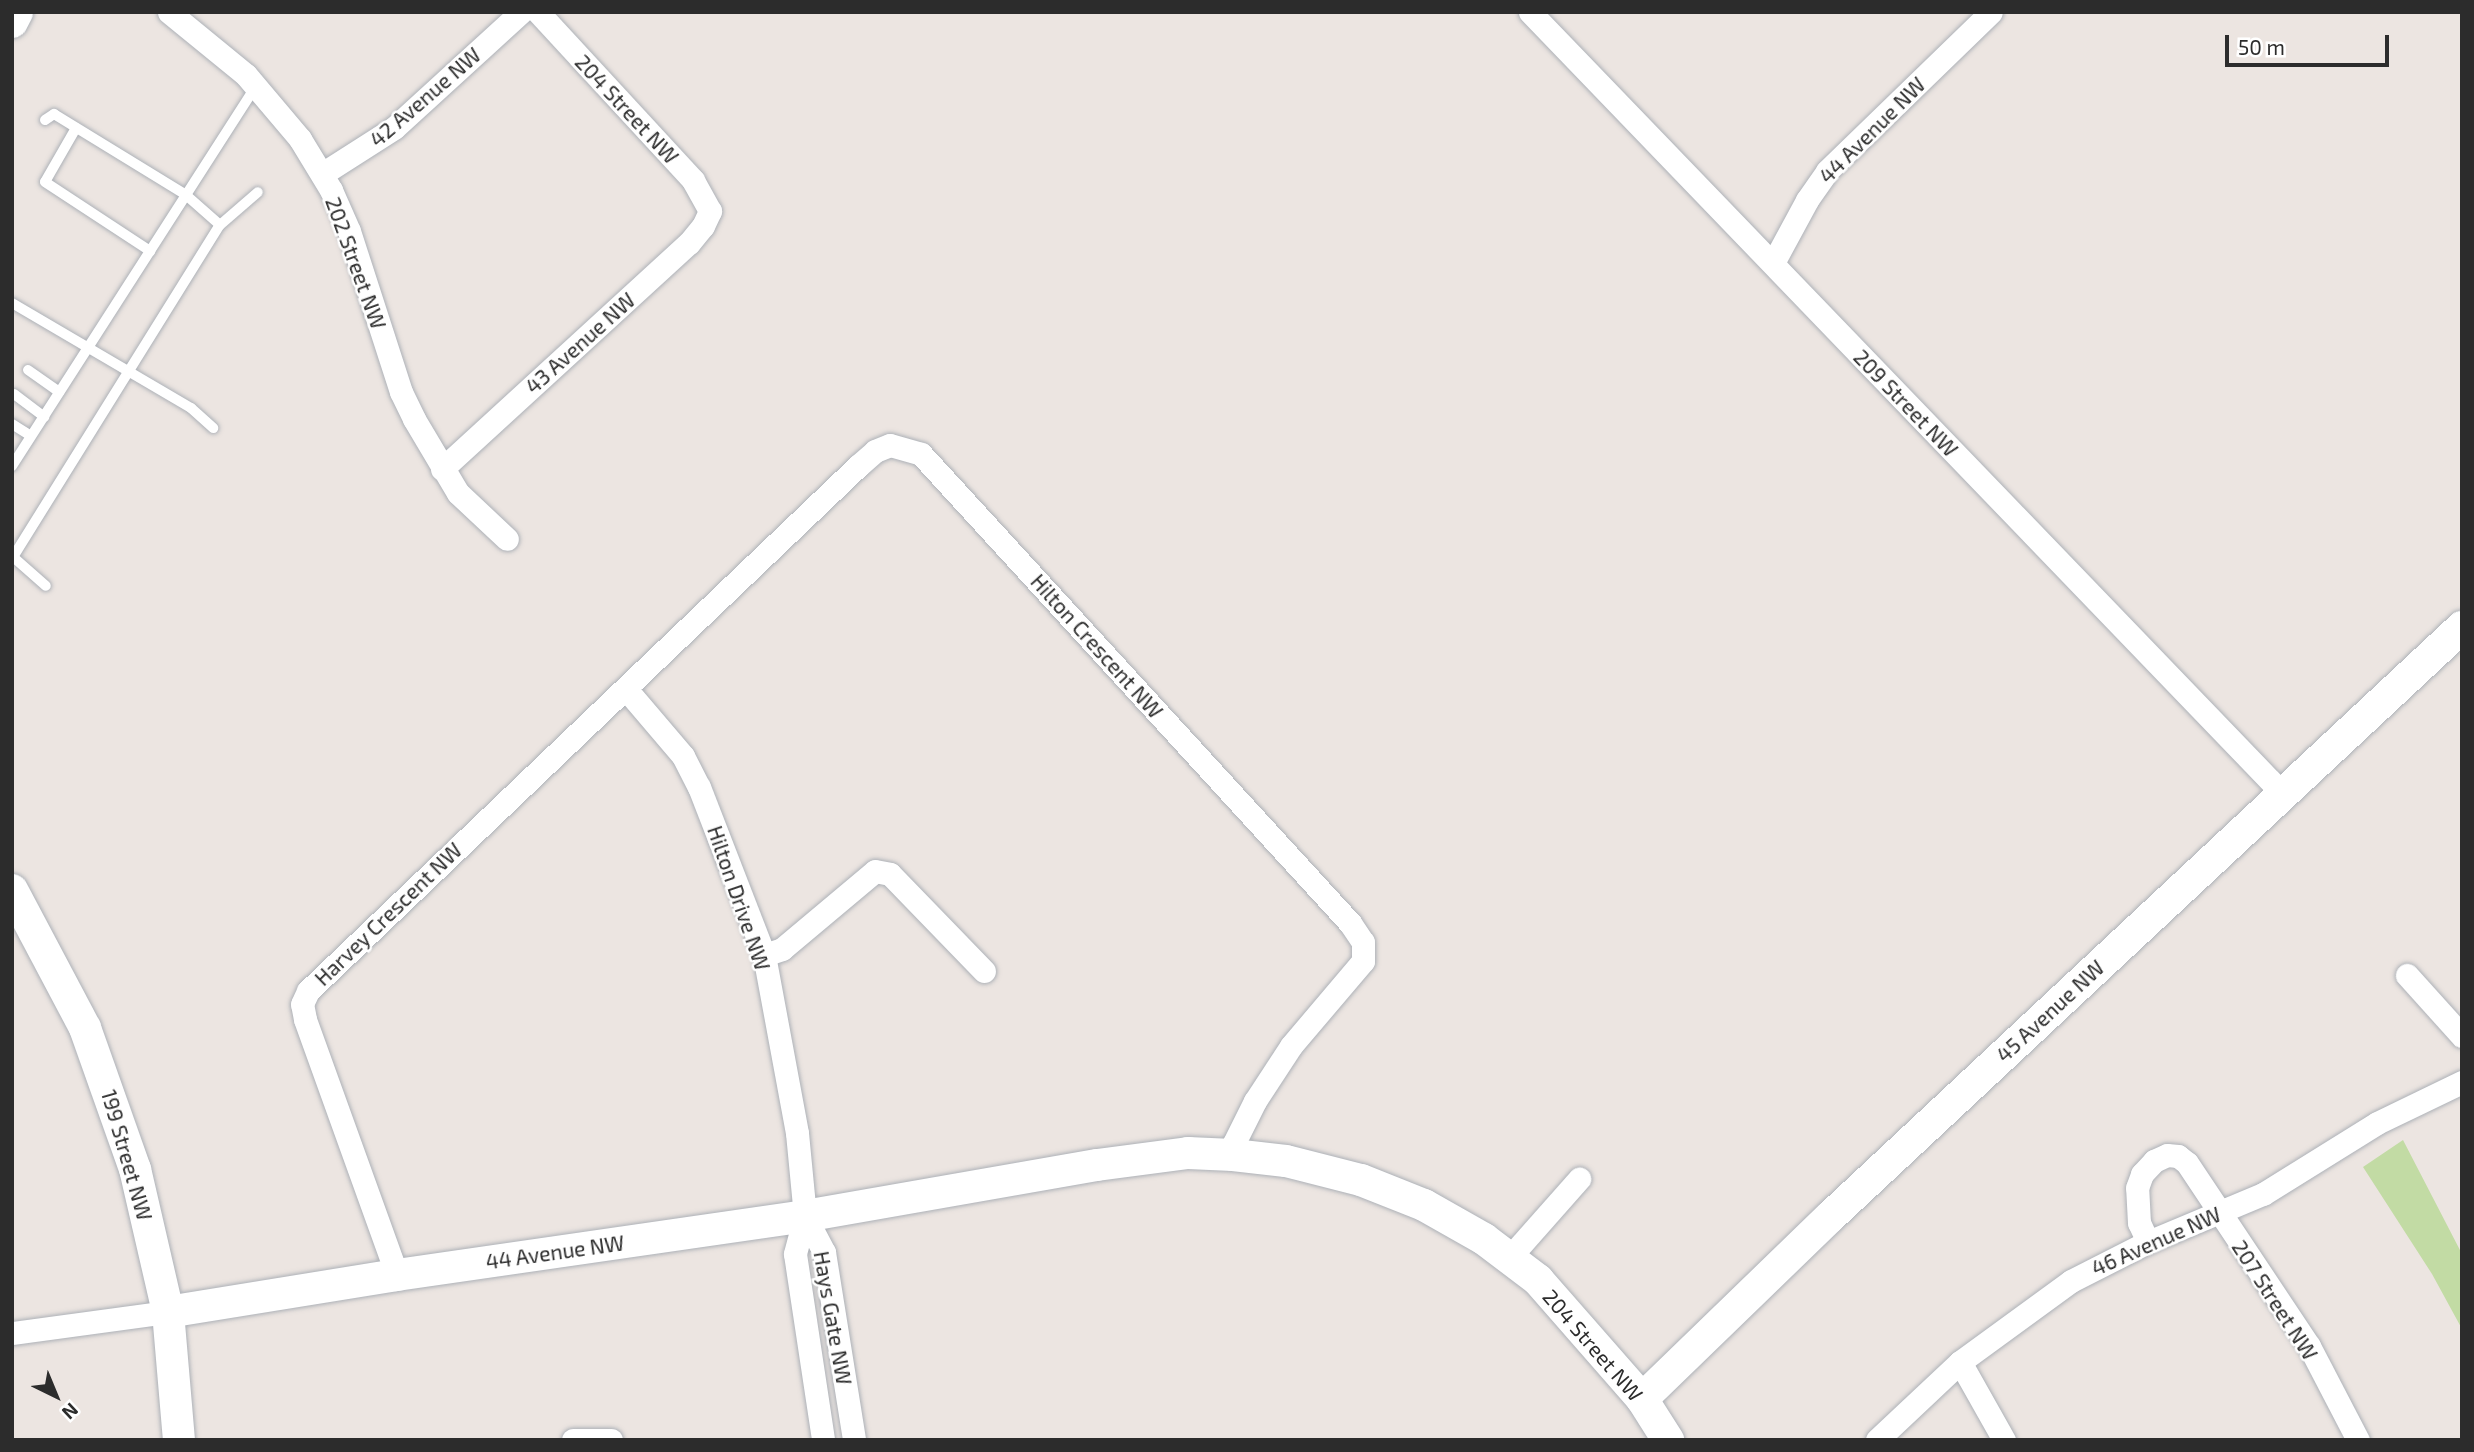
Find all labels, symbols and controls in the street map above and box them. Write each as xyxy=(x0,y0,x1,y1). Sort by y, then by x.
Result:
scale bar xyxy=(2229,21,2394,65)
text: 50 m xyxy=(2238,34,2285,59)
street label: 42 Avenue NW xyxy=(364,42,486,152)
street label: 204 Street NW xyxy=(570,49,684,169)
street label: 44 Avenue NW xyxy=(1813,71,1931,189)
street label: 202 Street NW xyxy=(320,194,392,332)
street label: 43 Avenue NW xyxy=(520,287,640,399)
street label: 209 Street NW xyxy=(1849,344,1963,462)
street label: Hilton Crescent NW xyxy=(1026,569,1168,723)
street label: Hilton Drive NW xyxy=(702,822,776,974)
street label: Harvey Crescent NW xyxy=(309,837,467,991)
street label: 45 Avenue NW xyxy=(1991,955,2109,1067)
street label: 199 Street NW xyxy=(96,1087,158,1223)
street label: 46 Avenue NW xyxy=(2087,1201,2225,1281)
street label: 44 Avenue NW xyxy=(484,1230,626,1274)
street label: 207 Street NW xyxy=(2227,1235,2323,1365)
street label: Hays Gate NW xyxy=(809,1249,857,1387)
street label: 204 Street NW xyxy=(1538,1284,1648,1406)
north arrow xyxy=(21,1361,91,1431)
text: N xyxy=(58,1399,84,1425)

